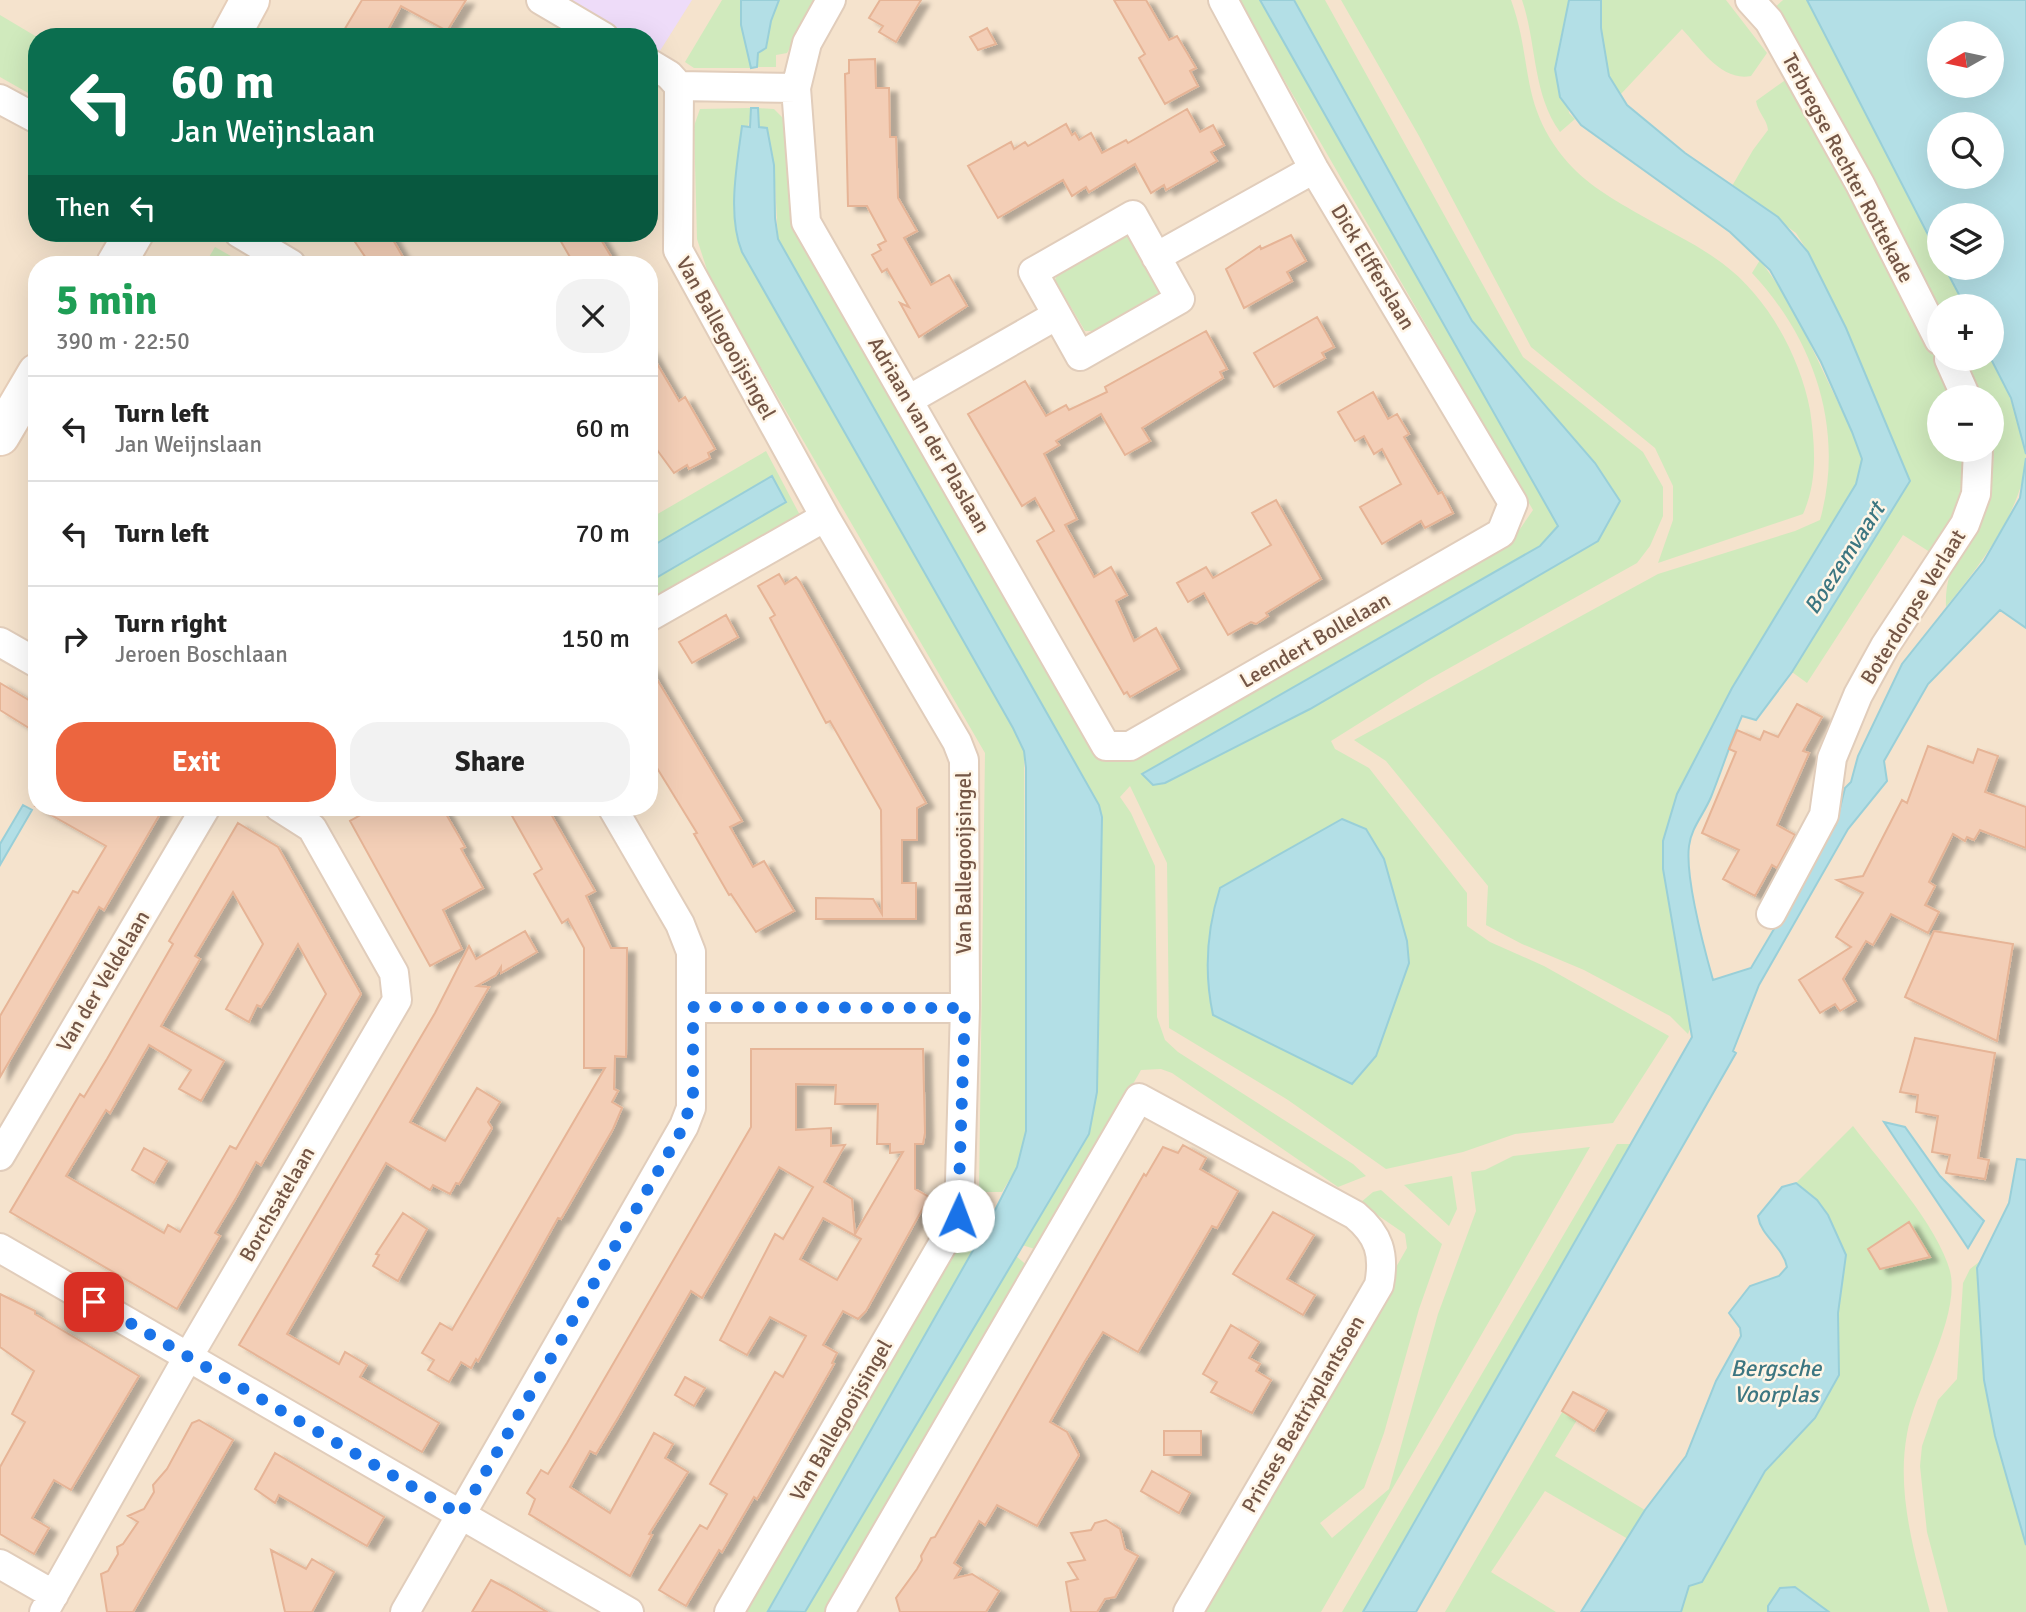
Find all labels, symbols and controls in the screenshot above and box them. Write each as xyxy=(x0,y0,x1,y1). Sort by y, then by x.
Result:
north arrow xyxy=(1927,21,2004,98)
map controls xyxy=(1927,21,2004,462)
street label: Terbregse Rechter Rottekade xyxy=(1776,49,1920,287)
text: 60 m xyxy=(171,52,274,112)
icon: left xyxy=(56,56,147,147)
text: Jan Weijnslaan xyxy=(171,112,376,151)
button: search xyxy=(1927,112,2004,189)
icon: left xyxy=(124,189,162,227)
text: Then xyxy=(56,192,110,224)
street label: Dick Elfferslaan xyxy=(1325,199,1421,335)
button: layers xyxy=(1927,203,2004,280)
street label: Van Ballegooijsingel xyxy=(670,252,782,424)
text: 5 min xyxy=(56,275,157,326)
button: close xyxy=(556,279,630,353)
button: + xyxy=(1927,294,2004,371)
text: 390 m · 22:50 xyxy=(56,327,190,356)
street label: Adriaan van der Plaslaan xyxy=(862,332,996,538)
button: − xyxy=(1927,385,2004,462)
text: Turn left xyxy=(115,398,209,430)
icon: left xyxy=(56,410,94,448)
text: 60 m xyxy=(575,413,630,445)
text: Jan Weijnslaan xyxy=(115,430,262,459)
water label: Boezemvaart xyxy=(1798,494,1893,620)
icon: left xyxy=(56,515,94,553)
text: Turn left xyxy=(115,518,209,550)
text: 70 m xyxy=(575,518,630,550)
street label: Boterdorpse Verlaat xyxy=(1855,525,1971,689)
street label: Leendert Bollelaan xyxy=(1235,586,1395,694)
text: Turn right xyxy=(115,608,227,640)
icon: right xyxy=(56,620,94,658)
text: 150 m xyxy=(561,623,630,655)
text: Jeroen Boschlaan xyxy=(115,640,288,669)
button: Exit xyxy=(56,722,336,802)
button: Share xyxy=(350,722,630,802)
street label: Van Ballegooijsingel xyxy=(951,772,977,954)
street label: Van der Veldelaan xyxy=(51,906,155,1056)
street label: Borchsatelaan xyxy=(234,1142,320,1266)
position arrow xyxy=(921,1179,995,1253)
pin xyxy=(64,1272,124,1332)
icon: arrive xyxy=(75,1283,113,1321)
street label: Prinses Beatrixplantsoen xyxy=(1236,1311,1370,1517)
street label: Van Ballegooijsingel xyxy=(784,1335,898,1505)
water label: Bergsche Voorplas xyxy=(1731,1354,1823,1409)

